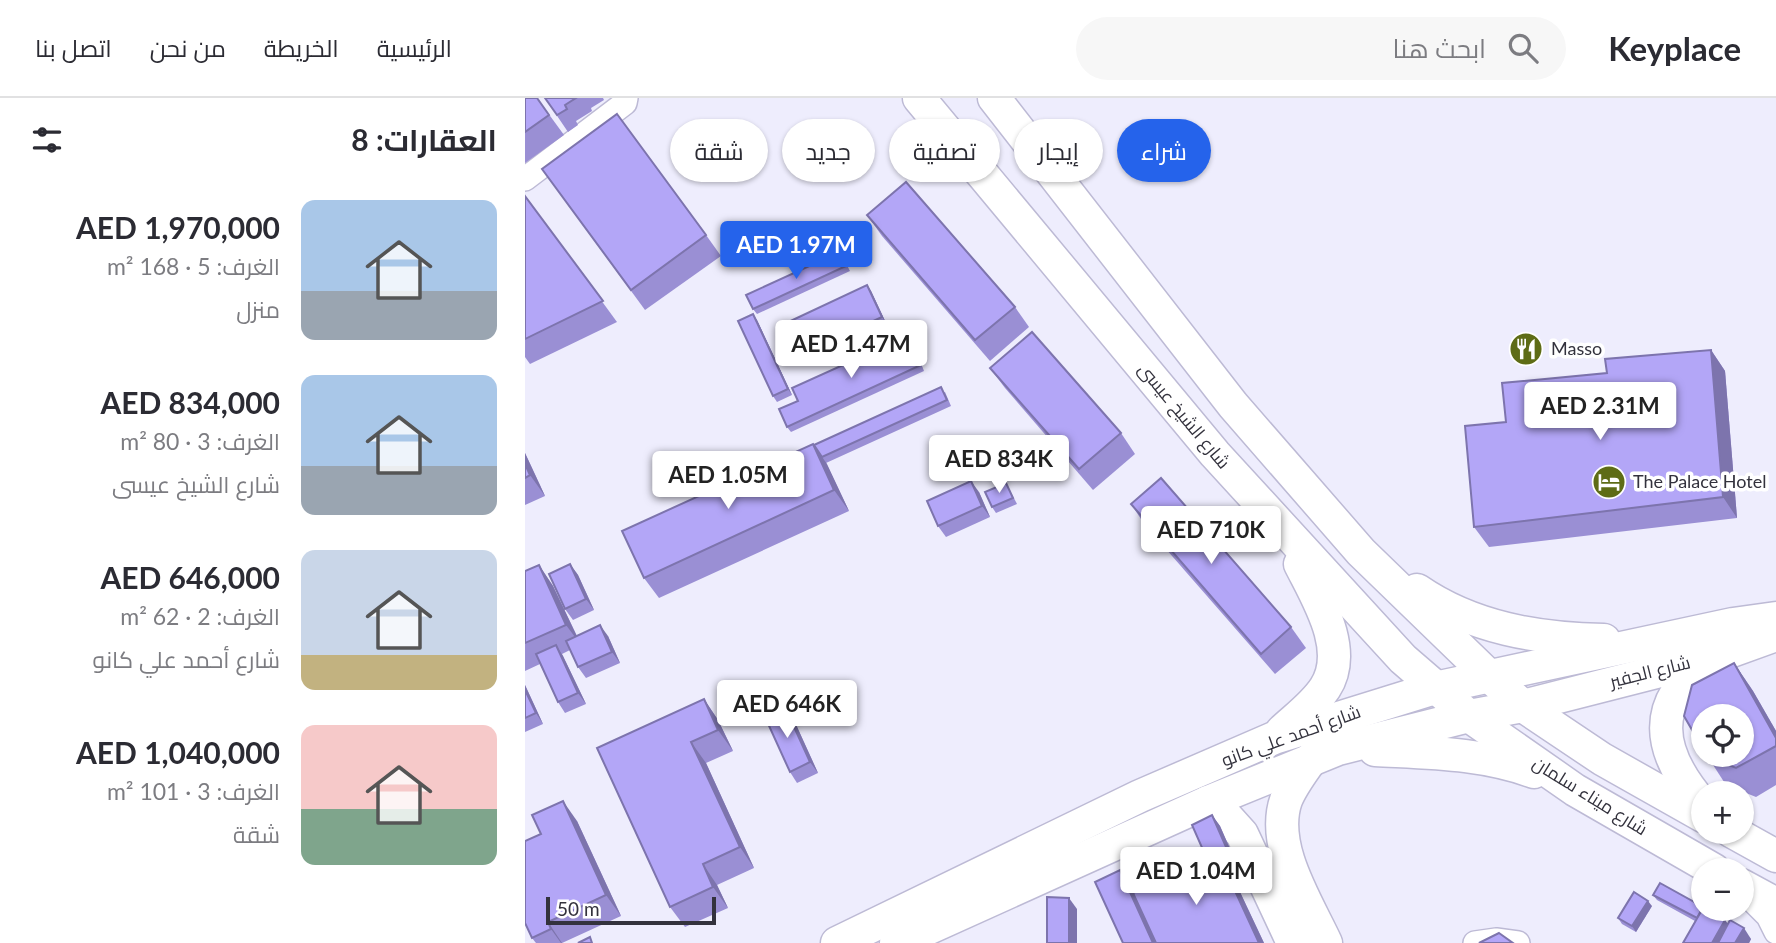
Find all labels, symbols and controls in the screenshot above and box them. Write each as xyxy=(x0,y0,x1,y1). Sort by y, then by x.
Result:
search box xyxy=(1076,17,1566,80)
text: Keyplace xyxy=(1608,28,1741,68)
icon: search xyxy=(1504,29,1542,67)
text: ابحث هنا xyxy=(1393,32,1486,64)
text: اتصل بنا xyxy=(35,33,112,62)
text: من نحن xyxy=(150,33,226,62)
text: الخريطة xyxy=(264,33,339,62)
text: الرئيسية xyxy=(377,33,452,62)
chip: شقة xyxy=(670,119,768,182)
chip: جديد xyxy=(782,119,875,182)
chip: تصفية xyxy=(889,119,1000,182)
chip: إيجار xyxy=(1014,119,1103,182)
chip: شراء xyxy=(1117,119,1211,182)
icon: filters xyxy=(28,121,66,159)
text: العقارات: 8 xyxy=(351,121,497,157)
text: AED 1,970,000 xyxy=(76,209,280,245)
pin: AED 1.97M xyxy=(716,222,876,281)
icon: home xyxy=(357,228,441,312)
text: AED 1.97M xyxy=(736,230,856,258)
text: الغرف: 5 · 168 m² xyxy=(107,252,280,280)
text: منزل xyxy=(236,295,280,323)
pin: AED 1.47M xyxy=(771,320,931,380)
text: AED 1.47M xyxy=(791,329,911,357)
restaurant icon: Masso xyxy=(1507,330,1545,368)
place label: Masso xyxy=(1551,337,1602,359)
street label: شارع الشيخ عيسى xyxy=(1133,358,1235,474)
pin: AED 2.31M xyxy=(1520,382,1680,442)
text: AED 834,000 xyxy=(100,384,280,420)
text: AED 2.31M xyxy=(1540,391,1660,419)
icon: home xyxy=(357,403,441,487)
text: الغرف: 3 · 80 m² xyxy=(120,427,280,455)
pin: AED 834K xyxy=(927,436,1071,495)
text: AED 834K xyxy=(945,444,1053,472)
pin: AED 1.05M xyxy=(648,452,808,511)
text: AED 1.05M xyxy=(668,460,788,488)
hotel icon: The Palace Hotel xyxy=(1590,463,1628,501)
text: شارع الشيخ عيسى xyxy=(112,470,280,498)
place label: The Palace Hotel xyxy=(1633,470,1767,492)
pin: AED 710K xyxy=(1139,506,1283,566)
text: AED 710K xyxy=(1157,515,1265,543)
text: AED 646,000 xyxy=(100,559,280,595)
icon: home xyxy=(357,578,441,662)
text: الغرف: 2 · 62 m² xyxy=(120,602,280,630)
text: شارع أحمد علي كانو xyxy=(93,645,280,673)
street label: شارع الجفير xyxy=(1606,650,1693,694)
pin: AED 646K xyxy=(715,680,859,740)
text: AED 646K xyxy=(733,689,841,717)
street label: شارع أحمد علي كانو xyxy=(1218,700,1365,774)
map controls xyxy=(1691,704,1754,921)
button: locate xyxy=(1691,704,1754,767)
text: AED 1,040,000 xyxy=(76,734,280,770)
street label: شارع ميناء سلمان xyxy=(1528,751,1652,841)
icon: home xyxy=(357,753,441,837)
text: الغرف: 3 · 101 m² xyxy=(107,777,280,805)
button: + xyxy=(1691,781,1754,844)
text: شقة xyxy=(233,820,280,848)
pin: AED 1.04M xyxy=(1116,848,1276,907)
text: AED 1.04M xyxy=(1136,856,1256,884)
button: − xyxy=(1691,858,1754,921)
scale bar xyxy=(546,894,716,926)
text: 50 m xyxy=(557,897,600,920)

